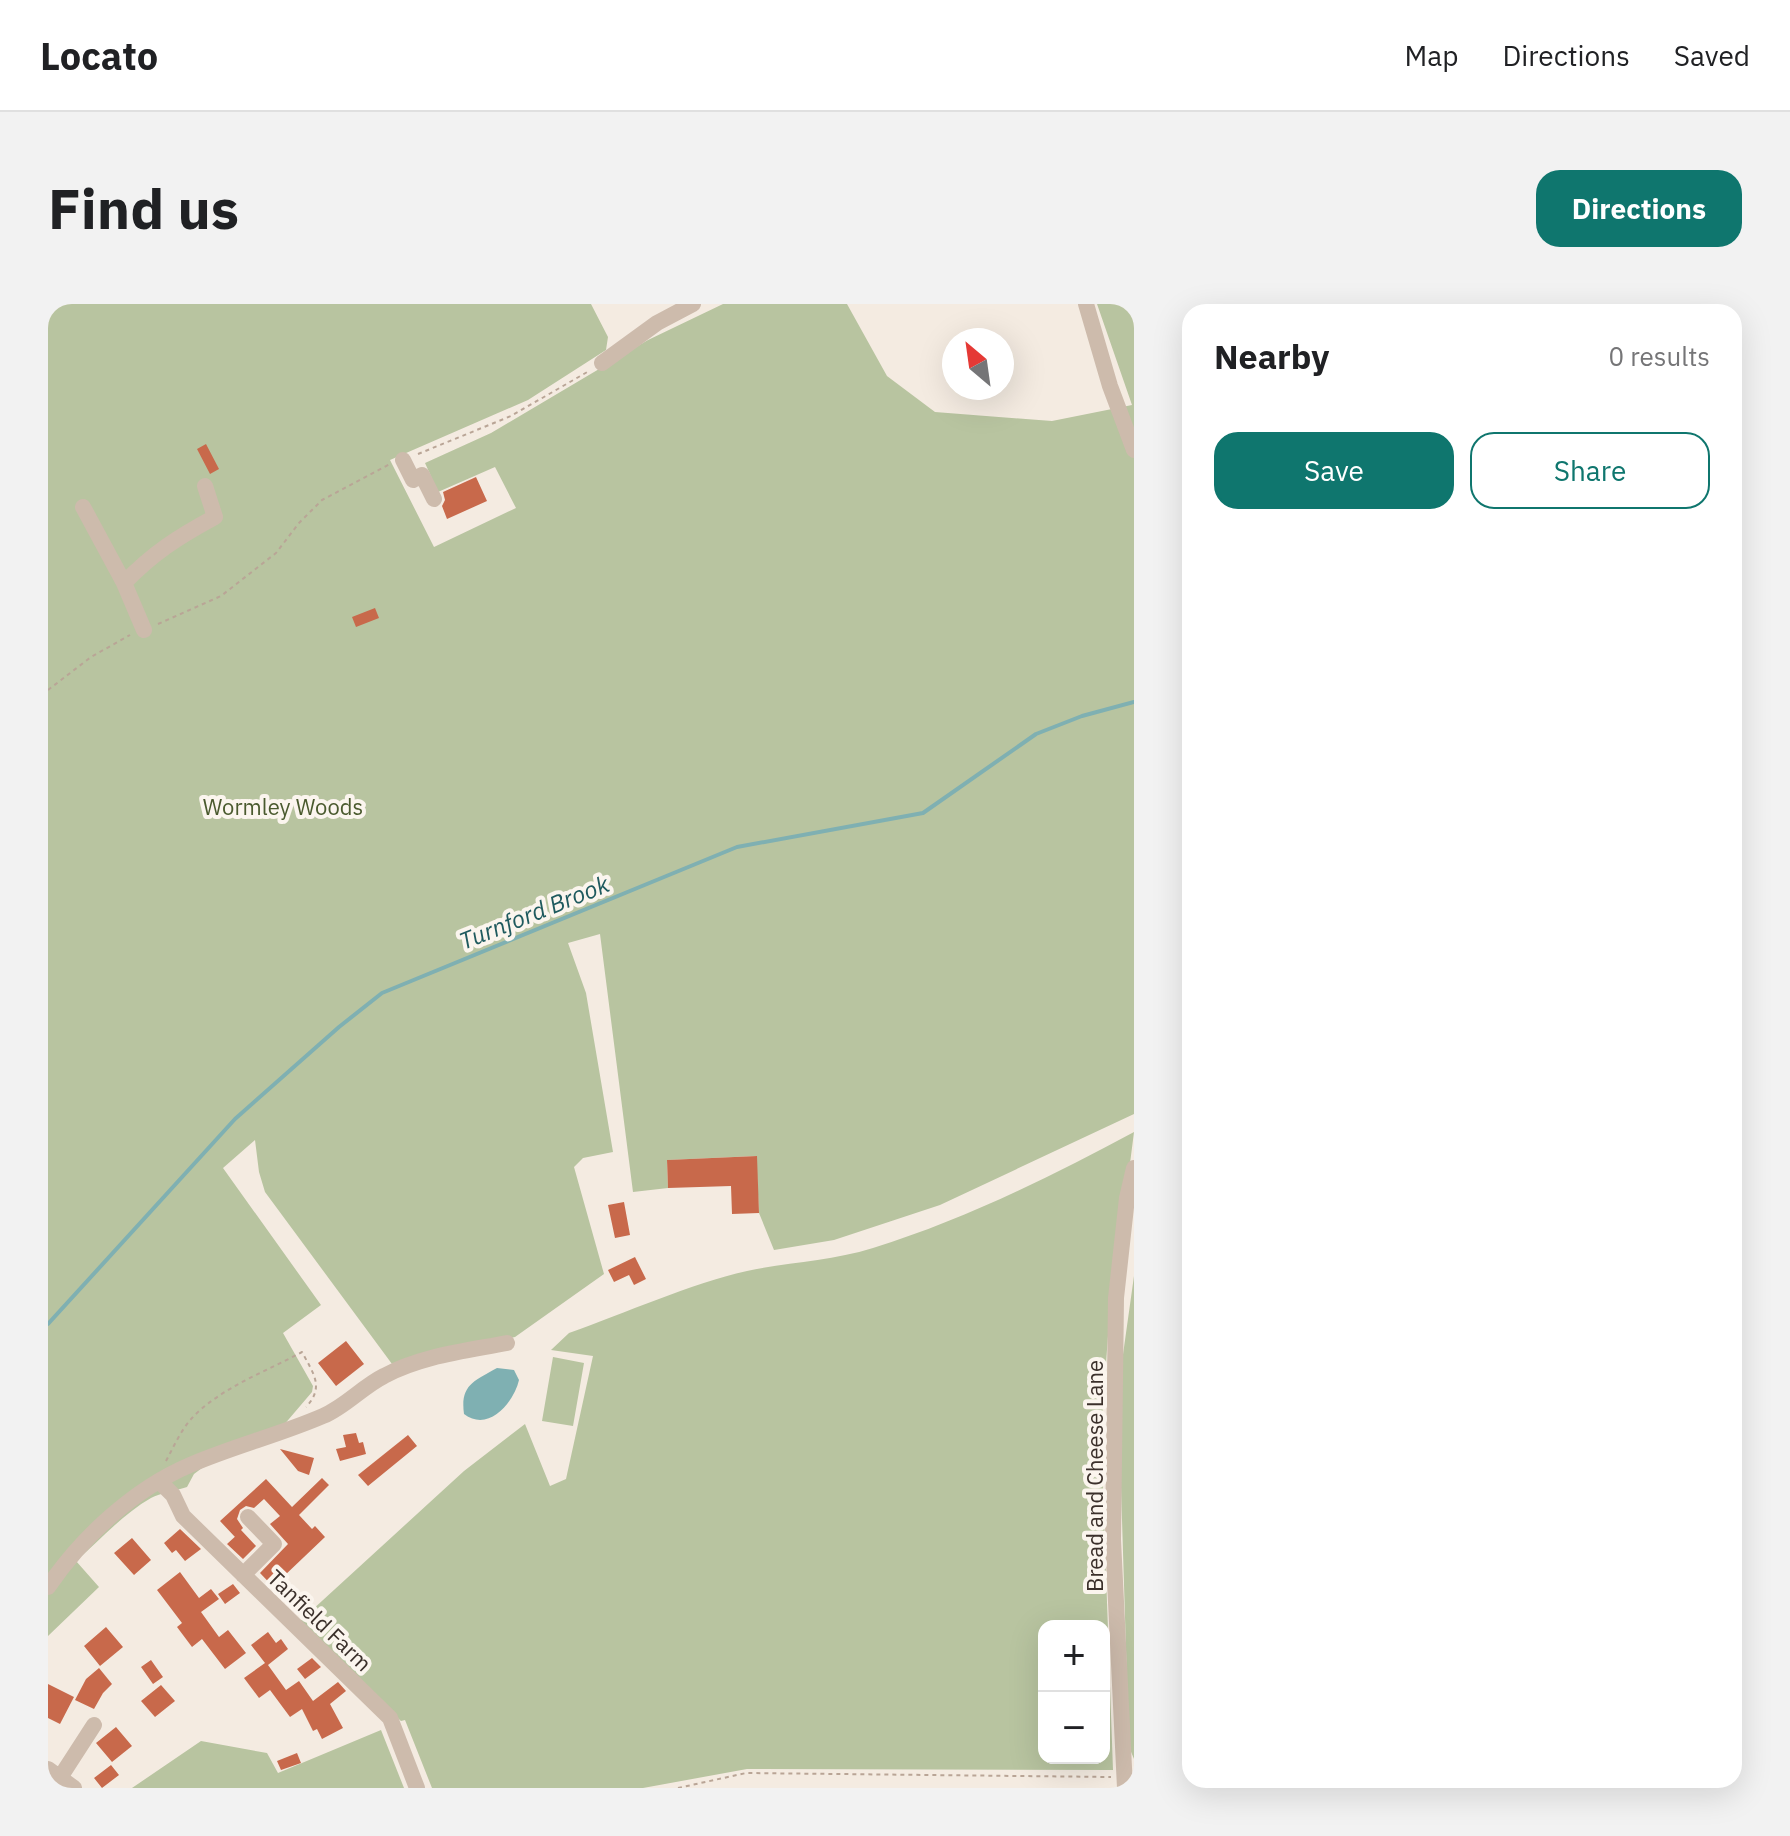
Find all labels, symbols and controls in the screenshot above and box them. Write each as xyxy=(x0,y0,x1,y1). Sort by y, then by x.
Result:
text: Locato xyxy=(40,31,158,80)
text: Map xyxy=(1404,37,1458,74)
text: Directions xyxy=(1502,37,1630,74)
text: Saved xyxy=(1674,37,1750,74)
button: Directions xyxy=(1536,170,1742,247)
text: Find us xyxy=(48,172,239,244)
north arrow xyxy=(942,328,1014,400)
text: Nearby xyxy=(1214,334,1329,378)
text: 0 results xyxy=(1608,339,1710,373)
button: Save xyxy=(1214,432,1454,509)
button: Share xyxy=(1470,432,1710,509)
park label: Wormley Woods xyxy=(203,792,363,821)
water label: Turnford Brook xyxy=(454,867,614,957)
street label: Bread and Cheese Lane xyxy=(1080,1360,1109,1592)
street label: Tanfield Farm xyxy=(262,1563,378,1677)
map controls xyxy=(1038,1620,1110,1764)
button: + xyxy=(1038,1620,1110,1692)
button: − xyxy=(1038,1692,1110,1764)

